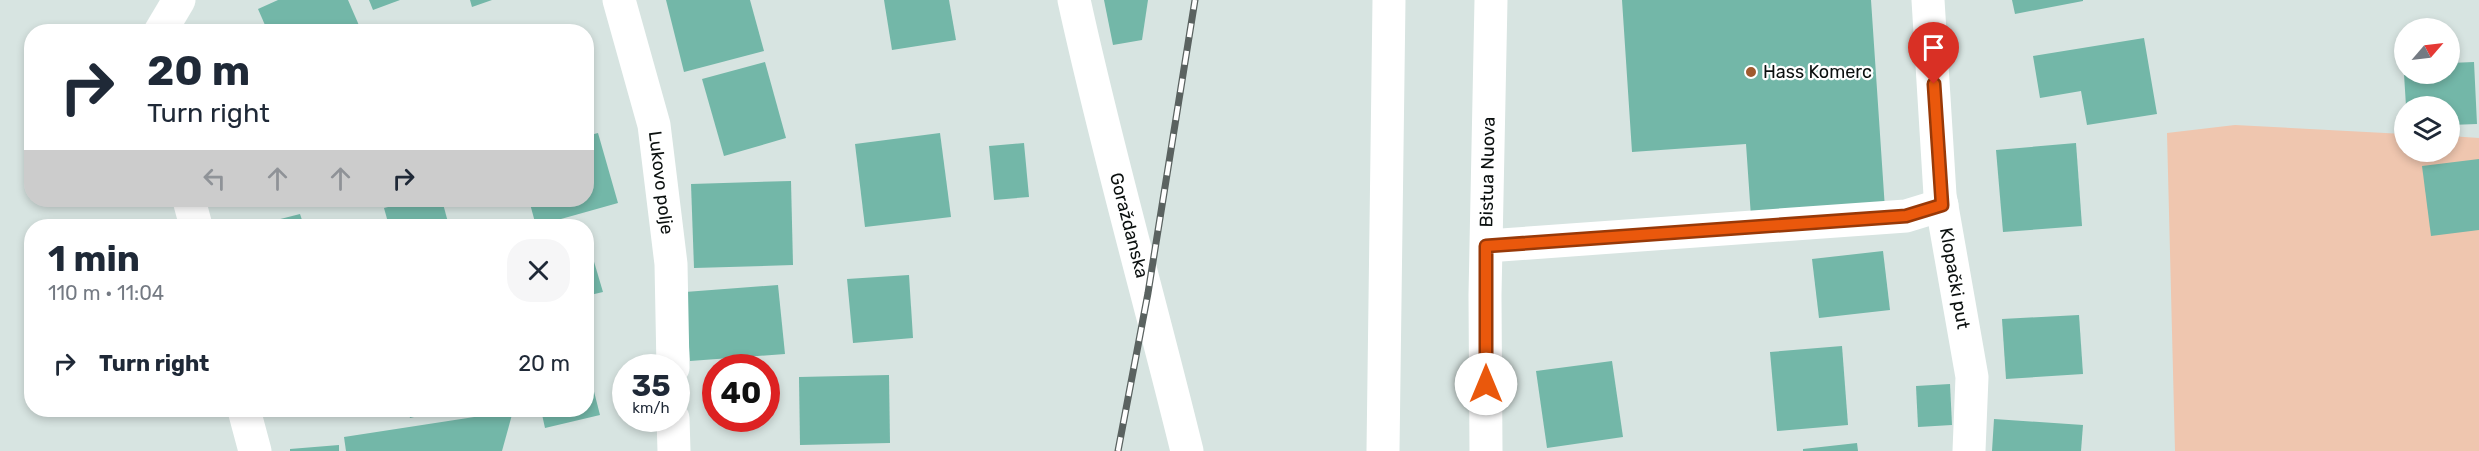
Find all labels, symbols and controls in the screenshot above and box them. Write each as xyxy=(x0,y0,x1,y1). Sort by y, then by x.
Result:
north arrow xyxy=(2394,18,2460,84)
map controls xyxy=(2394,18,2460,162)
pin xyxy=(1908,22,1959,84)
icon: arrive xyxy=(1917,31,1950,64)
text: 20 m xyxy=(147,46,250,96)
icon: right xyxy=(48,48,126,126)
place label: Hass Komerc xyxy=(1763,61,1872,83)
marker: Hass Komerc xyxy=(1744,65,1758,79)
button: layers xyxy=(2394,96,2460,162)
text: Turn right xyxy=(147,97,270,129)
street label: Bistua Nuova xyxy=(1475,116,1500,228)
street label: Lukovo polje xyxy=(644,130,678,236)
icon: left xyxy=(198,162,231,195)
icon: ahead xyxy=(261,162,294,195)
icon: ahead xyxy=(324,162,357,195)
icon: right xyxy=(387,162,420,195)
street label: Goraždanska xyxy=(1105,170,1153,280)
street label: Klopački put xyxy=(1935,226,1974,331)
text: 1 min xyxy=(48,237,140,280)
button: close xyxy=(507,239,570,302)
text: 110 m · 11:04 xyxy=(48,281,164,305)
icon: right xyxy=(48,347,81,380)
text: Turn right xyxy=(99,350,209,377)
text: 20 m xyxy=(518,350,570,377)
position arrow xyxy=(1454,352,1518,416)
speed limit sign: 40 xyxy=(702,354,780,432)
text: 35 xyxy=(631,368,671,404)
text: km/h xyxy=(632,399,670,417)

